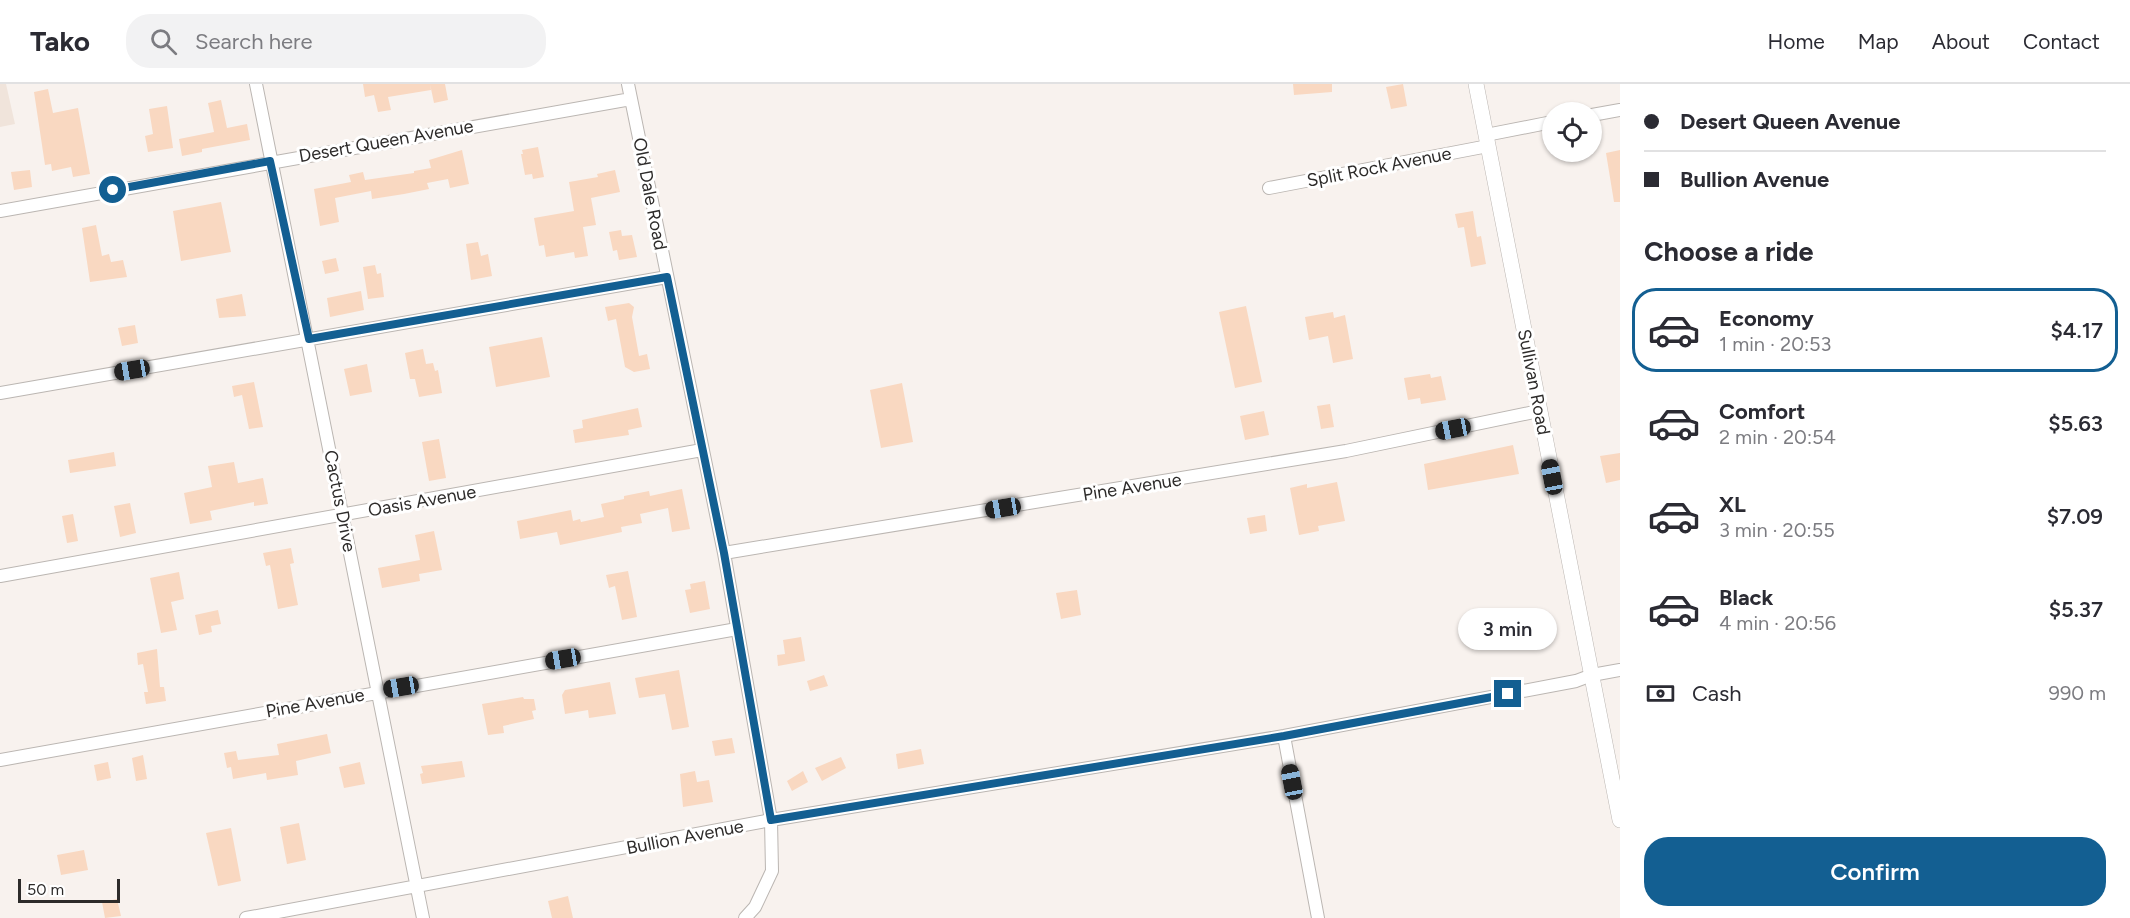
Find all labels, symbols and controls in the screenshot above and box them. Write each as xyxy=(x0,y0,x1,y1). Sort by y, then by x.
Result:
search box xyxy=(126,14,546,68)
text: Tako xyxy=(30,24,90,58)
icon: search xyxy=(147,25,180,58)
text: Search here xyxy=(195,28,313,55)
text: Home xyxy=(1768,29,1825,54)
text: Map xyxy=(1858,29,1899,54)
text: About xyxy=(1932,29,1990,54)
text: Contact xyxy=(2023,29,2100,54)
map controls xyxy=(1542,102,1602,162)
button: locate xyxy=(1542,102,1602,162)
text: Desert Queen Avenue xyxy=(1680,108,1900,135)
street label: Desert Queen Avenue xyxy=(297,115,475,167)
street label: Old Dale Road xyxy=(628,136,672,252)
street label: Split Rock Avenue xyxy=(1305,142,1453,192)
text: Bullion Avenue xyxy=(1680,166,1829,193)
route start xyxy=(99,176,126,203)
text: Choose a ride xyxy=(1644,235,1813,268)
icon: car xyxy=(1647,303,1701,357)
text: Economy xyxy=(1719,305,1814,332)
text: $4.17 xyxy=(2051,317,2103,344)
street label: Sullivan Road xyxy=(1513,327,1555,437)
text: 1 min · 20:53 xyxy=(1719,332,1831,356)
car xyxy=(113,358,151,382)
icon: car xyxy=(1647,396,1701,450)
text: Comfort xyxy=(1719,398,1805,425)
text: $5.63 xyxy=(2048,410,2103,437)
car xyxy=(1434,417,1472,441)
text: 2 min · 20:54 xyxy=(1719,425,1836,449)
street label: Cactus Drive xyxy=(319,448,361,554)
car xyxy=(1540,458,1564,496)
street label: Pine Avenue xyxy=(1081,468,1183,506)
street label: Oasis Avenue xyxy=(366,481,478,521)
icon: car xyxy=(1647,489,1701,543)
text: XL xyxy=(1719,491,1746,518)
car xyxy=(984,496,1022,520)
text: $7.09 xyxy=(2047,503,2103,530)
text: 3 min · 20:55 xyxy=(1719,518,1835,542)
icon: car xyxy=(1647,582,1701,636)
text: Black xyxy=(1719,584,1773,611)
text: $5.37 xyxy=(2049,596,2103,623)
callout: 3 min xyxy=(1458,607,1558,649)
text: 4 min · 20:56 xyxy=(1719,611,1836,635)
text: 3 min xyxy=(1483,617,1532,641)
car xyxy=(544,647,582,671)
car xyxy=(382,675,420,699)
icon: cash xyxy=(1644,677,1677,710)
route end xyxy=(1494,680,1521,707)
text: Cash xyxy=(1692,680,1742,707)
text: 990 m xyxy=(2049,681,2106,705)
street label: Pine Avenue xyxy=(264,683,366,722)
car xyxy=(1280,763,1304,801)
street label: Bullion Avenue xyxy=(625,815,746,859)
button: Confirm xyxy=(1644,837,2106,906)
scale bar xyxy=(18,876,120,904)
text: 50 m xyxy=(27,880,64,899)

